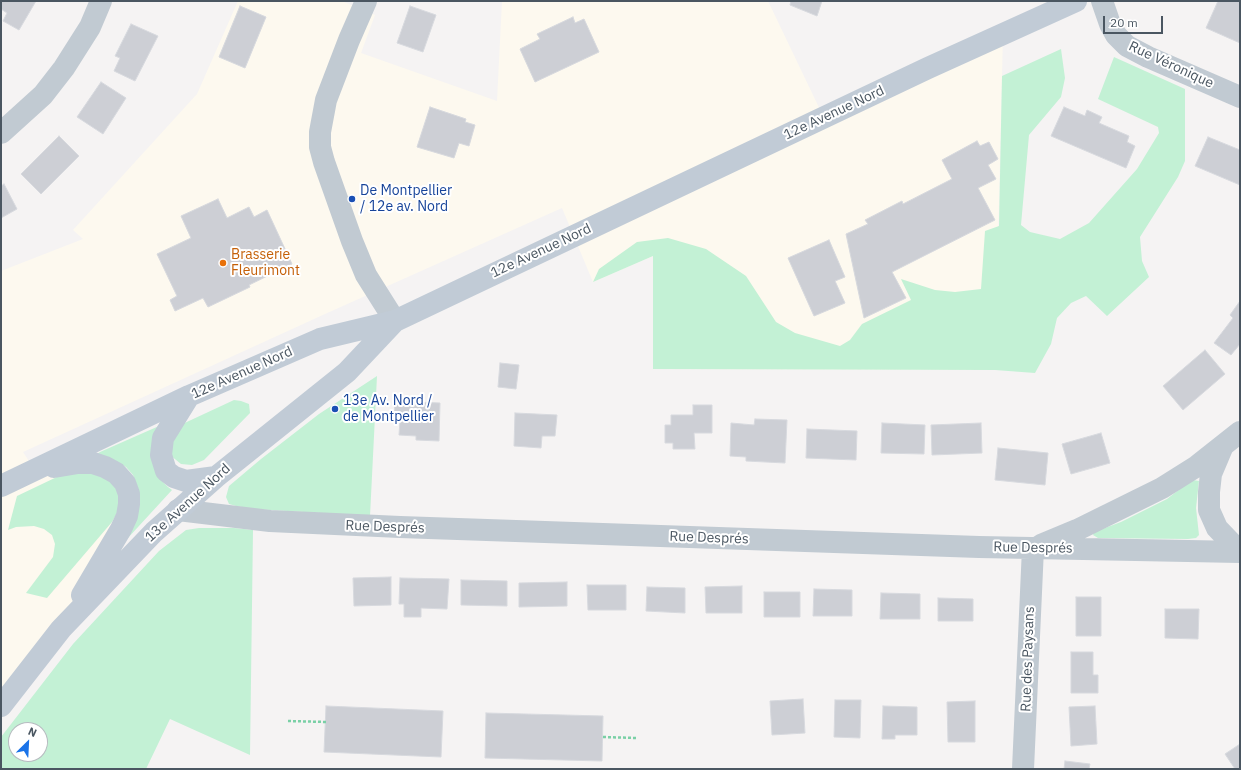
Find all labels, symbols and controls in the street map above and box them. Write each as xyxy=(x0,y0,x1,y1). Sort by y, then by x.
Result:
scale bar xyxy=(1105,8,1165,34)
text: 20 m xyxy=(1110,15,1138,30)
street label: Rue Véronique xyxy=(1126,38,1216,92)
street label: 12e Avenue Nord xyxy=(781,82,887,144)
place label: De Montpellier / 12e av. Nord xyxy=(360,183,452,216)
marker: De Montpellier / 12e av. Nord xyxy=(347,194,357,204)
street label: 12e Avenue Nord xyxy=(488,220,594,282)
place label: Brasserie Fleurimont xyxy=(231,247,300,280)
marker: Brasserie Fleurimont xyxy=(218,258,228,268)
street label: 12e Avenue Nord xyxy=(189,343,295,403)
place label: 13e Av. Nord / de Montpellier xyxy=(343,393,434,426)
marker: 13e Av. Nord / de Montpellier xyxy=(330,404,340,414)
street label: 13e Avenue Nord xyxy=(142,460,234,546)
street label: Rue Després xyxy=(345,517,425,537)
street label: Rue Després xyxy=(669,528,749,548)
street label: Rue Després xyxy=(993,539,1073,557)
street label: Rue des Paysans xyxy=(1018,606,1038,712)
north arrow xyxy=(8,722,48,762)
text: N xyxy=(26,724,39,740)

